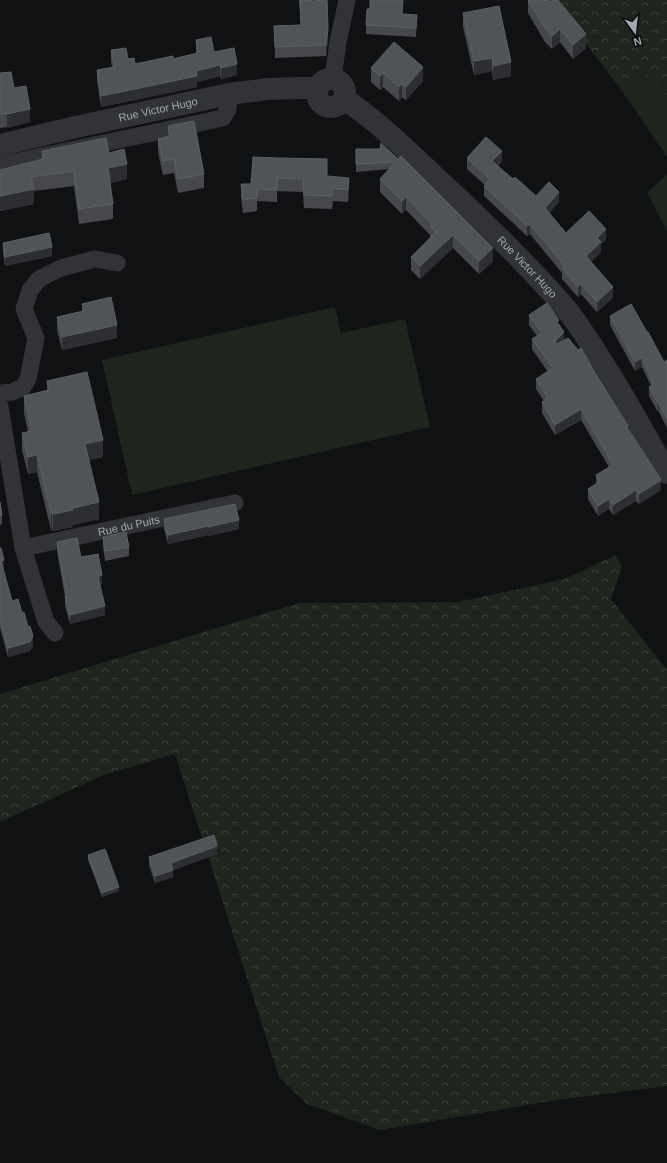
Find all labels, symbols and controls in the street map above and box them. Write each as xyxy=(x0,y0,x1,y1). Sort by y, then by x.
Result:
north arrow xyxy=(615,12,655,52)
text: N xyxy=(632,35,643,48)
street label: Rue Victor Hugo xyxy=(117,95,199,124)
street label: Rue Victor Hugo xyxy=(495,234,560,300)
street label: Rue du Puits xyxy=(97,513,161,538)

